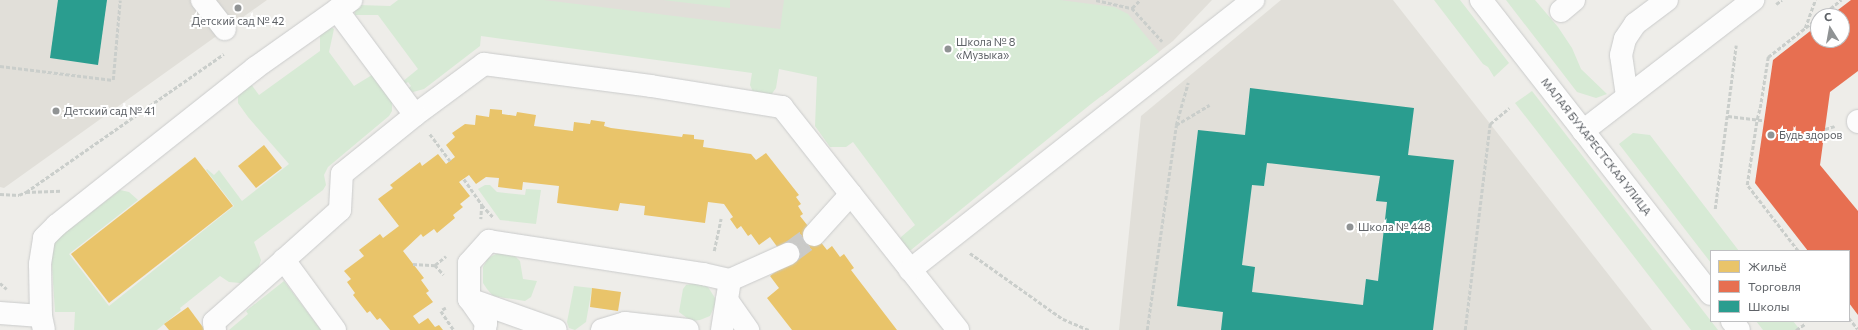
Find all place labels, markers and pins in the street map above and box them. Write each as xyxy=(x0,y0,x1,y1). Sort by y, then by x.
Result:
marker: Детский сад № 42 xyxy=(233,3,243,13)
place label: Детский сад № 42 xyxy=(192,14,284,28)
place label: Школа № 8 «Музыка» xyxy=(956,36,1015,62)
marker: Школа № 8 «Музыка» xyxy=(943,44,953,54)
place label: Детский сад № 41 xyxy=(64,104,155,118)
marker: Детский сад № 41 xyxy=(51,106,61,116)
place label: Будь здоров xyxy=(1779,128,1842,142)
marker: Будь здоров xyxy=(1766,130,1776,140)
place label: Школа № 448 xyxy=(1358,220,1431,234)
marker: Школа № 448 xyxy=(1345,222,1355,232)

